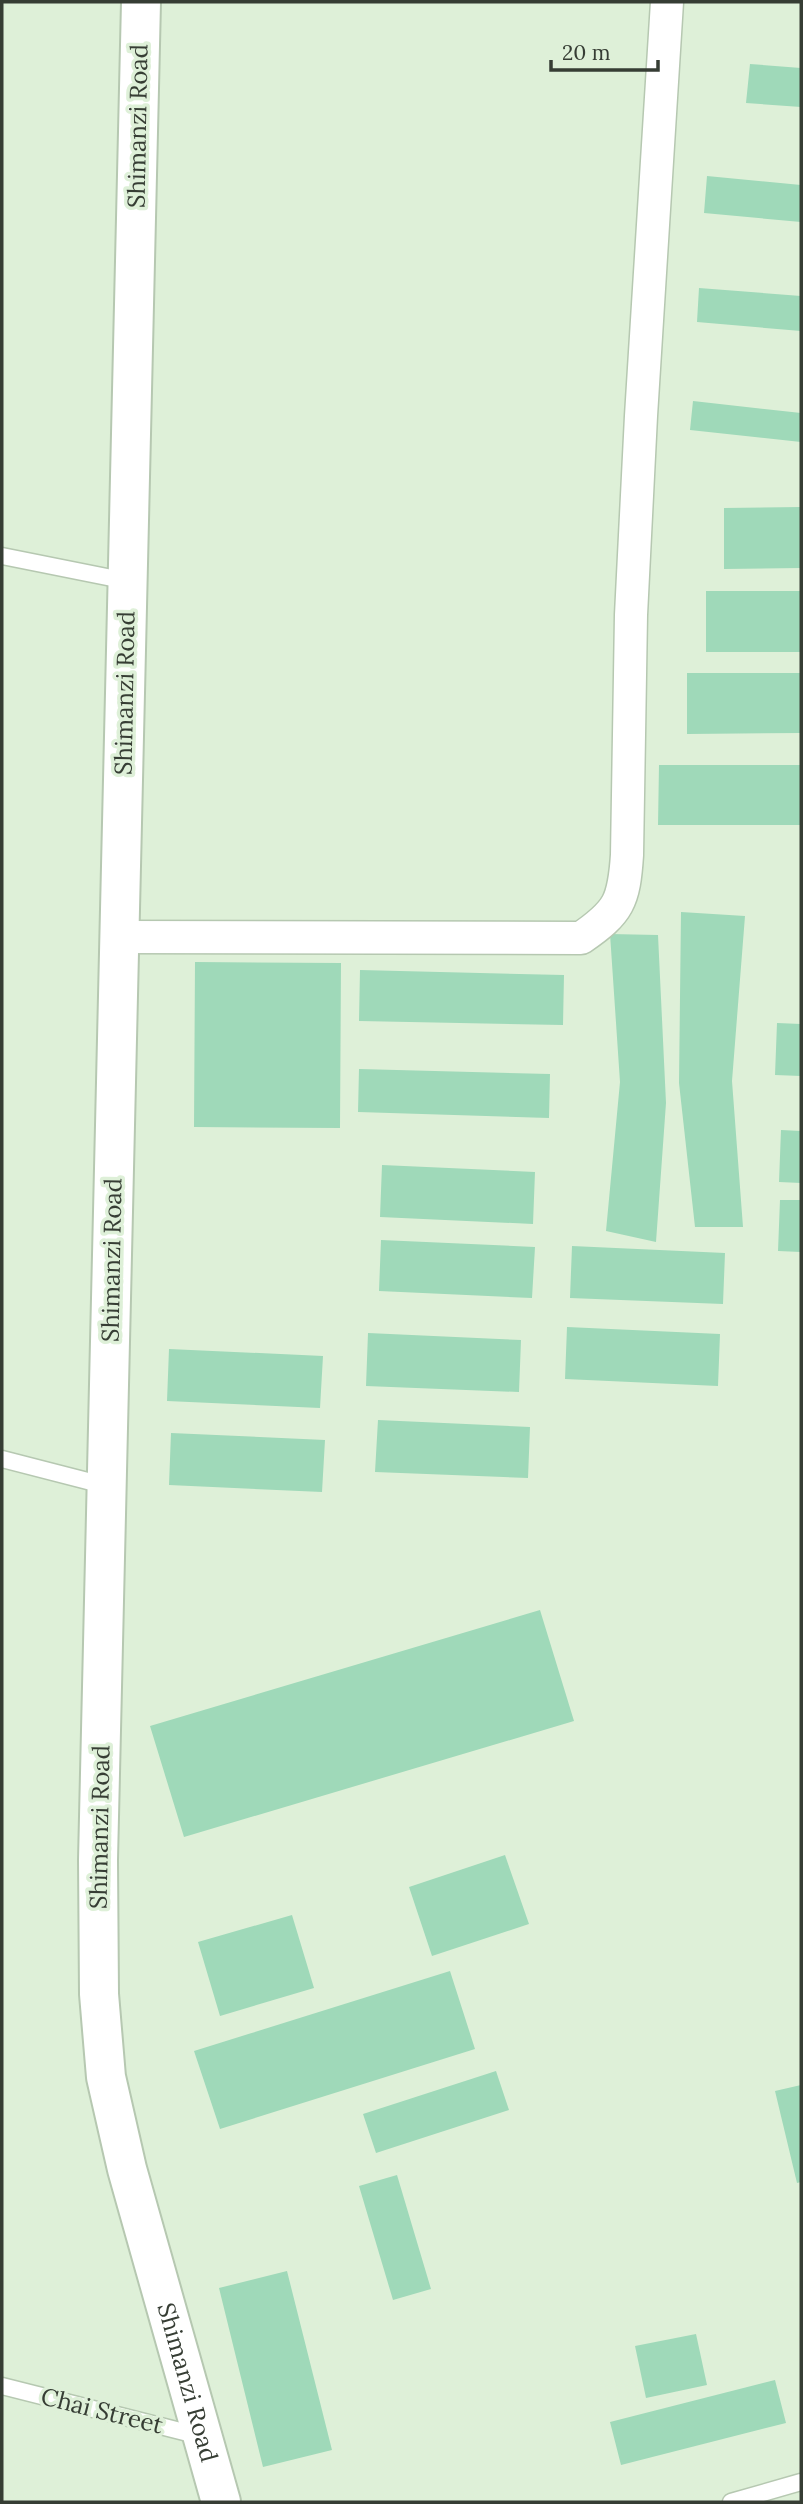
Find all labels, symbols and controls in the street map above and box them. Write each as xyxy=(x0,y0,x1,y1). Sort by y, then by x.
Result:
scale bar xyxy=(551,28,658,72)
text: 20 m xyxy=(562,39,611,66)
street label: Shimanzi Road xyxy=(121,44,154,208)
street label: Shimanzi Road xyxy=(108,611,141,775)
street label: Shimanzi Road xyxy=(95,1178,128,1342)
street label: Shimanzi Road xyxy=(83,1745,116,1909)
street label: Shimanzi Road xyxy=(151,2299,225,2466)
street label: Chai Street xyxy=(38,2380,167,2441)

